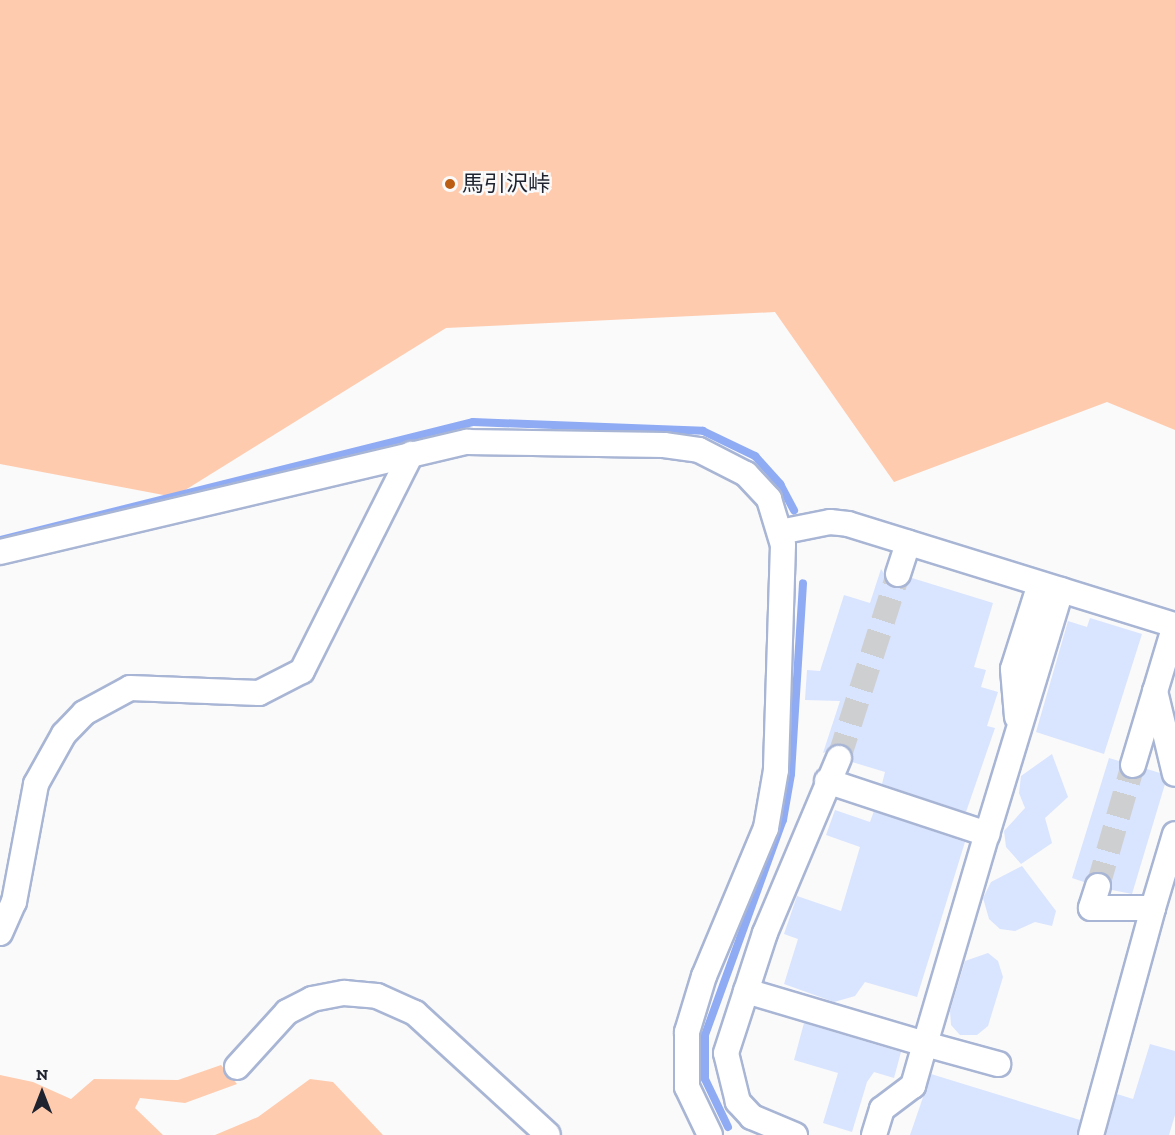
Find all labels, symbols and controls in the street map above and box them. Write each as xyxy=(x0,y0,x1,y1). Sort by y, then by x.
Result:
place label: 馬引沢峠 xyxy=(462,171,550,197)
marker: 馬引沢峠 xyxy=(443,177,457,191)
north arrow xyxy=(12,1063,72,1123)
text: N xyxy=(36,1065,48,1084)

